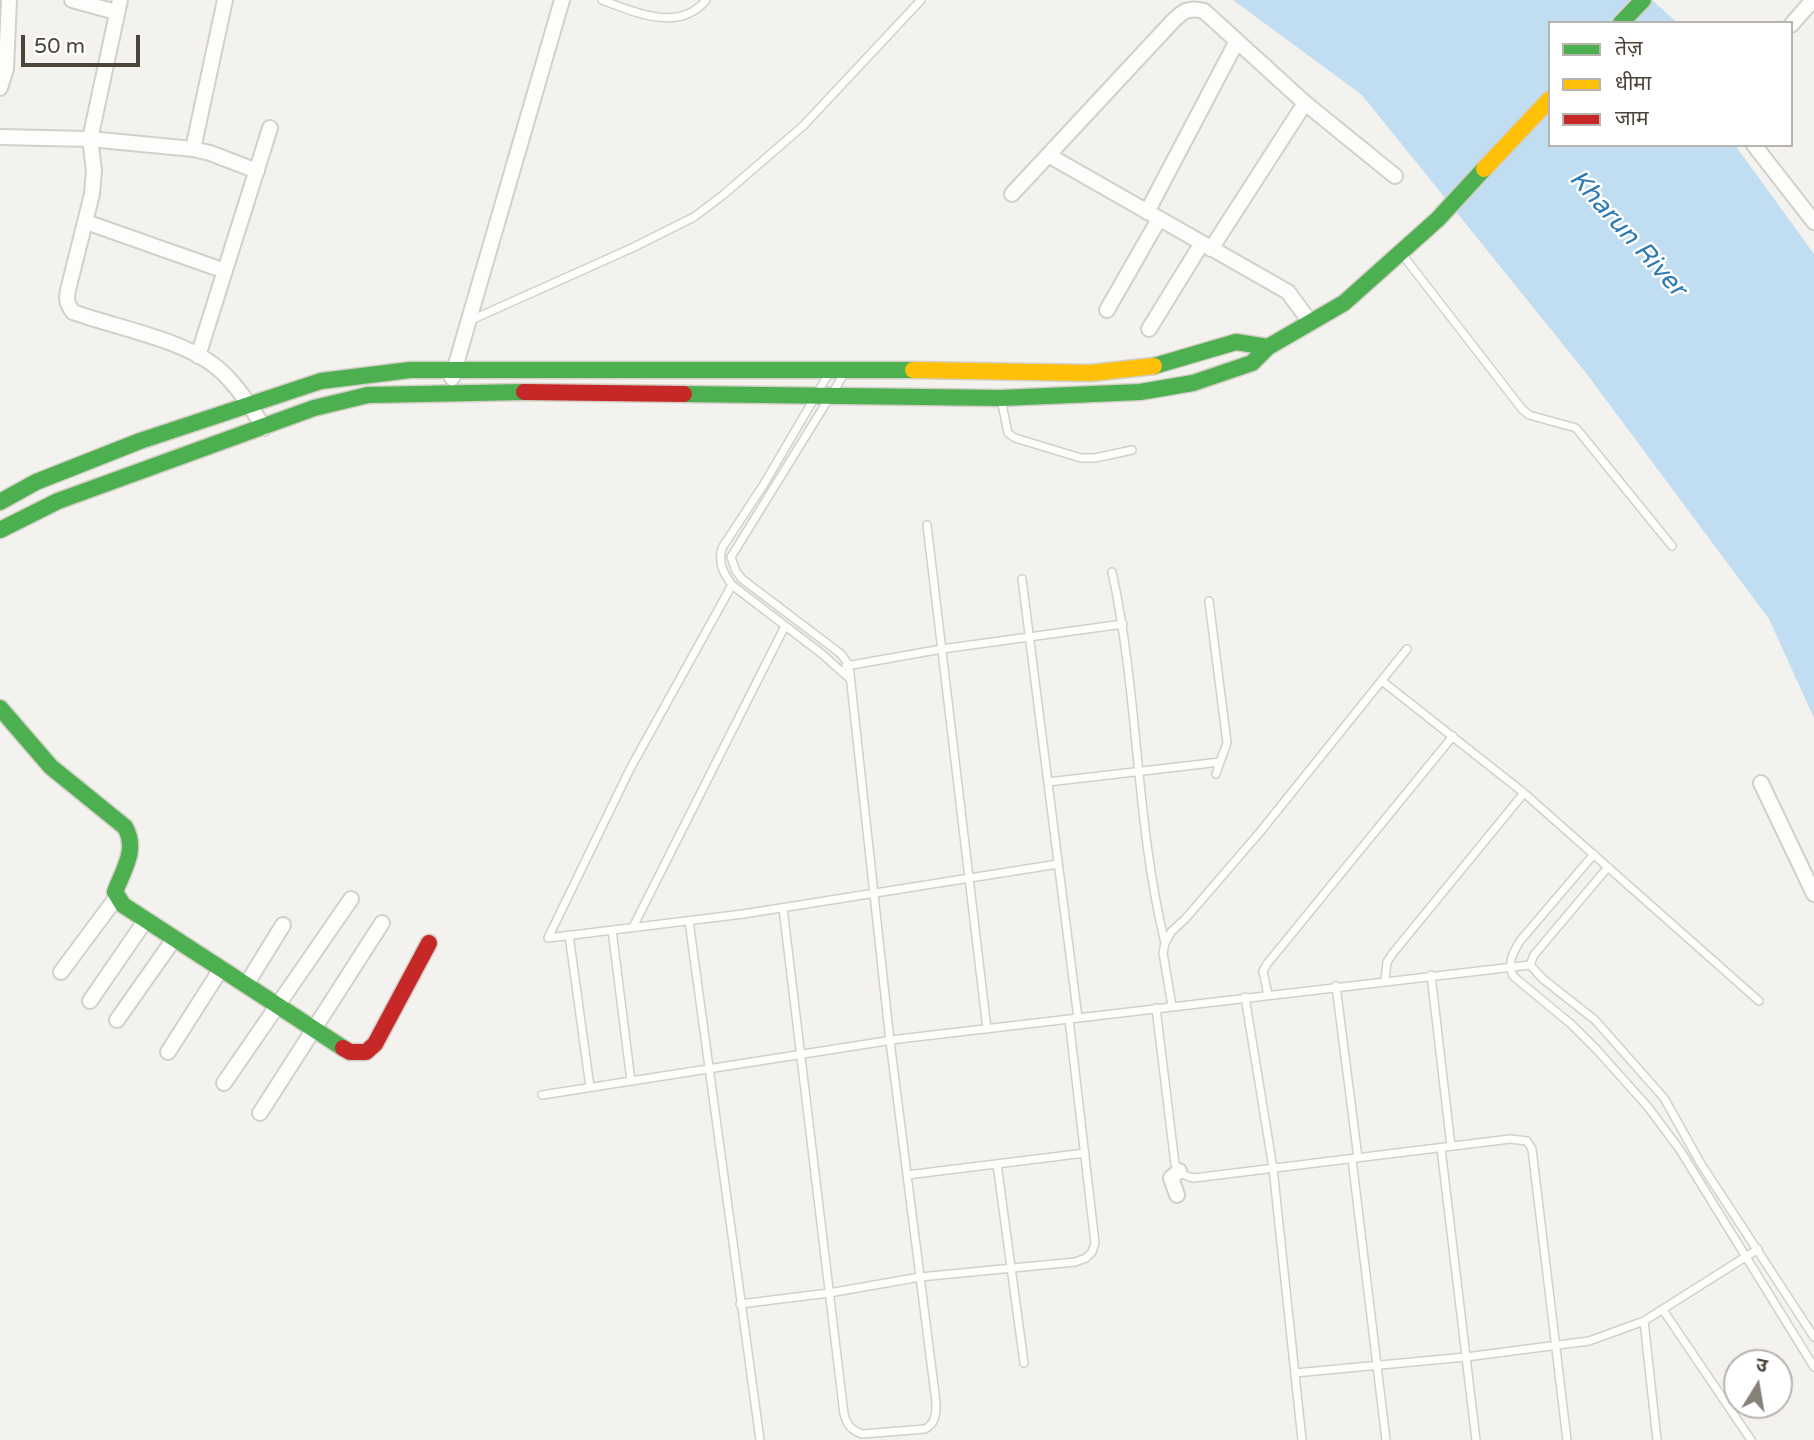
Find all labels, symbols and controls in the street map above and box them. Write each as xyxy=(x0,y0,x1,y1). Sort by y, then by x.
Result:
scale bar xyxy=(24,21,144,65)
legend xyxy=(1548,21,1793,147)
text: 50 m xyxy=(34,34,85,59)
text: तेज़ xyxy=(1615,36,1643,61)
text: धीमा xyxy=(1615,71,1651,96)
text: जाम xyxy=(1615,106,1649,131)
water label: Kharun River xyxy=(1562,164,1692,304)
north arrow xyxy=(1723,1349,1793,1419)
text: उ xyxy=(1754,1353,1769,1377)

